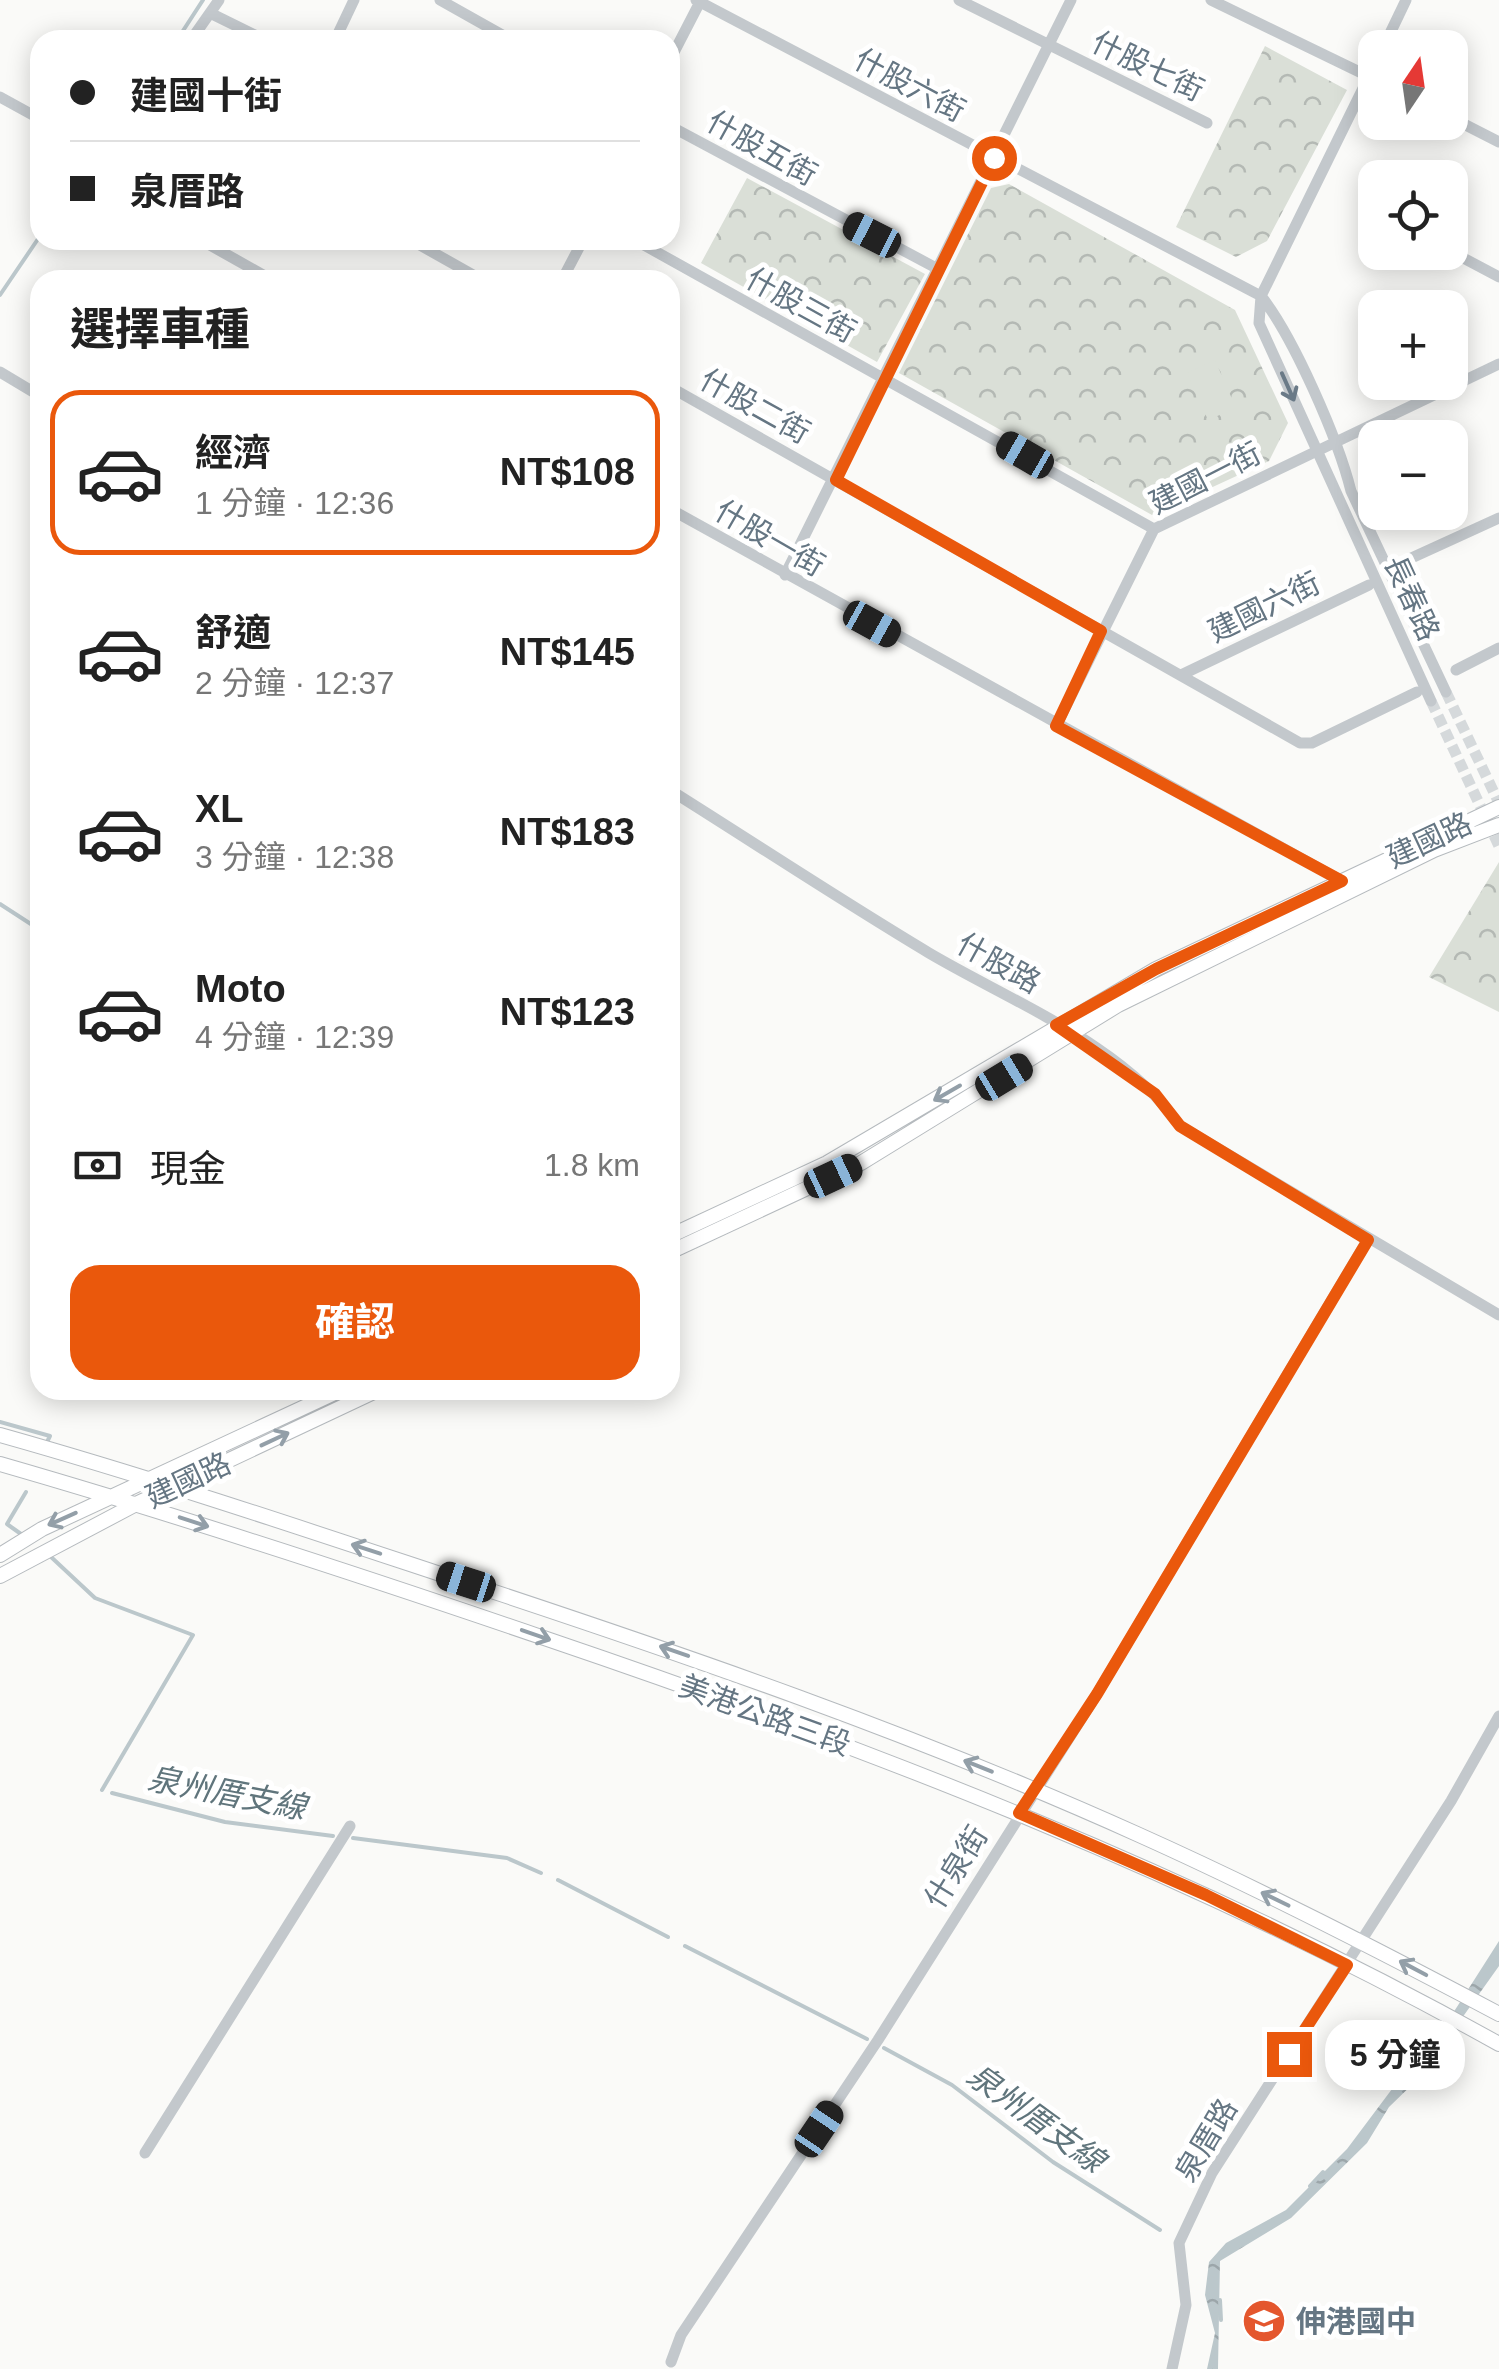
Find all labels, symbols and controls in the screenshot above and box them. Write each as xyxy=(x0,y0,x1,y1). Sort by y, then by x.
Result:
street label: 什股七街 xyxy=(1087,25,1209,107)
north arrow xyxy=(1358,30,1468,140)
map controls xyxy=(1358,30,1468,530)
street label: 什股六街 xyxy=(849,42,971,128)
text: 建國十街 xyxy=(130,75,282,117)
street label: 什股五街 xyxy=(702,104,822,192)
route start xyxy=(972,136,1017,181)
button: locate xyxy=(1358,160,1468,270)
text: 泉厝路 xyxy=(130,171,244,213)
car xyxy=(838,208,906,262)
street label: 什股三街 xyxy=(741,261,861,349)
button: + xyxy=(1358,290,1468,400)
text: 選擇車種 xyxy=(70,304,250,355)
street label: 什股二街 xyxy=(695,362,815,450)
one-way arrow xyxy=(1279,371,1298,401)
button: − xyxy=(1358,420,1468,530)
car xyxy=(992,427,1058,483)
icon: car xyxy=(75,428,165,518)
text: 經濟 xyxy=(195,432,271,474)
street label: 建國一街 xyxy=(1144,436,1266,520)
text: NT$108 xyxy=(500,451,635,493)
text: 1 分鐘 · 12:36 xyxy=(195,485,394,521)
street label: 什股一街 xyxy=(710,494,830,582)
street label: 長春路 xyxy=(1378,550,1446,646)
street label: 建國六街 xyxy=(1203,566,1325,648)
car xyxy=(838,596,906,652)
icon: car xyxy=(75,608,165,698)
text: 舒適 xyxy=(195,612,271,654)
text: NT$145 xyxy=(500,631,635,673)
text: 2 分鐘 · 12:37 xyxy=(195,665,394,701)
icon: car xyxy=(75,788,165,878)
text: XL xyxy=(195,788,244,830)
street label: 建國路 xyxy=(1381,806,1477,874)
text: NT$183 xyxy=(500,811,635,853)
text: 3 分鐘 · 12:38 xyxy=(195,839,394,875)
street label: 什股路 xyxy=(952,927,1046,999)
icon: car xyxy=(75,968,165,1058)
text: Moto xyxy=(195,968,286,1010)
text: NT$123 xyxy=(500,991,635,1033)
text: 4 分鐘 · 12:39 xyxy=(195,1019,394,1055)
car xyxy=(971,1049,1037,1105)
one-way arrow xyxy=(933,1083,962,1103)
icon: cash xyxy=(70,1138,125,1193)
text: 1.8 km xyxy=(544,1147,640,1183)
text: 現金 xyxy=(150,1148,226,1190)
car xyxy=(799,1150,867,1202)
button: 確認 xyxy=(70,1265,640,1380)
one-way arrow xyxy=(259,1428,289,1447)
street label: 建國路 xyxy=(140,1446,236,1514)
one-way arrow xyxy=(48,1511,78,1530)
one-way arrow xyxy=(178,1514,210,1532)
one-way arrow xyxy=(350,1539,382,1557)
car xyxy=(433,1558,499,1606)
one-way arrow xyxy=(520,1627,551,1645)
one-way arrow xyxy=(660,1641,691,1659)
street label: 美港公路三段 xyxy=(675,1669,855,1761)
one-way arrow xyxy=(963,1756,994,1774)
water label: 泉州厝支線 xyxy=(145,1760,312,1827)
street label: 什泉街 xyxy=(918,1820,994,1914)
one-way arrow xyxy=(1261,1888,1291,1907)
one-way arrow xyxy=(1399,1958,1429,1977)
callout: 5 分鐘 xyxy=(1324,2019,1464,2089)
route end xyxy=(1267,2032,1312,2077)
text: 5 分鐘 xyxy=(1350,2037,1440,2073)
water label: 泉州厝支線 xyxy=(961,2056,1114,2181)
street label: 泉厝路 xyxy=(1169,2093,1243,2187)
car xyxy=(790,2096,848,2162)
school or university icon: 伸港國中 xyxy=(1241,2298,1287,2344)
place label: 伸港國中 xyxy=(1296,2305,1416,2338)

